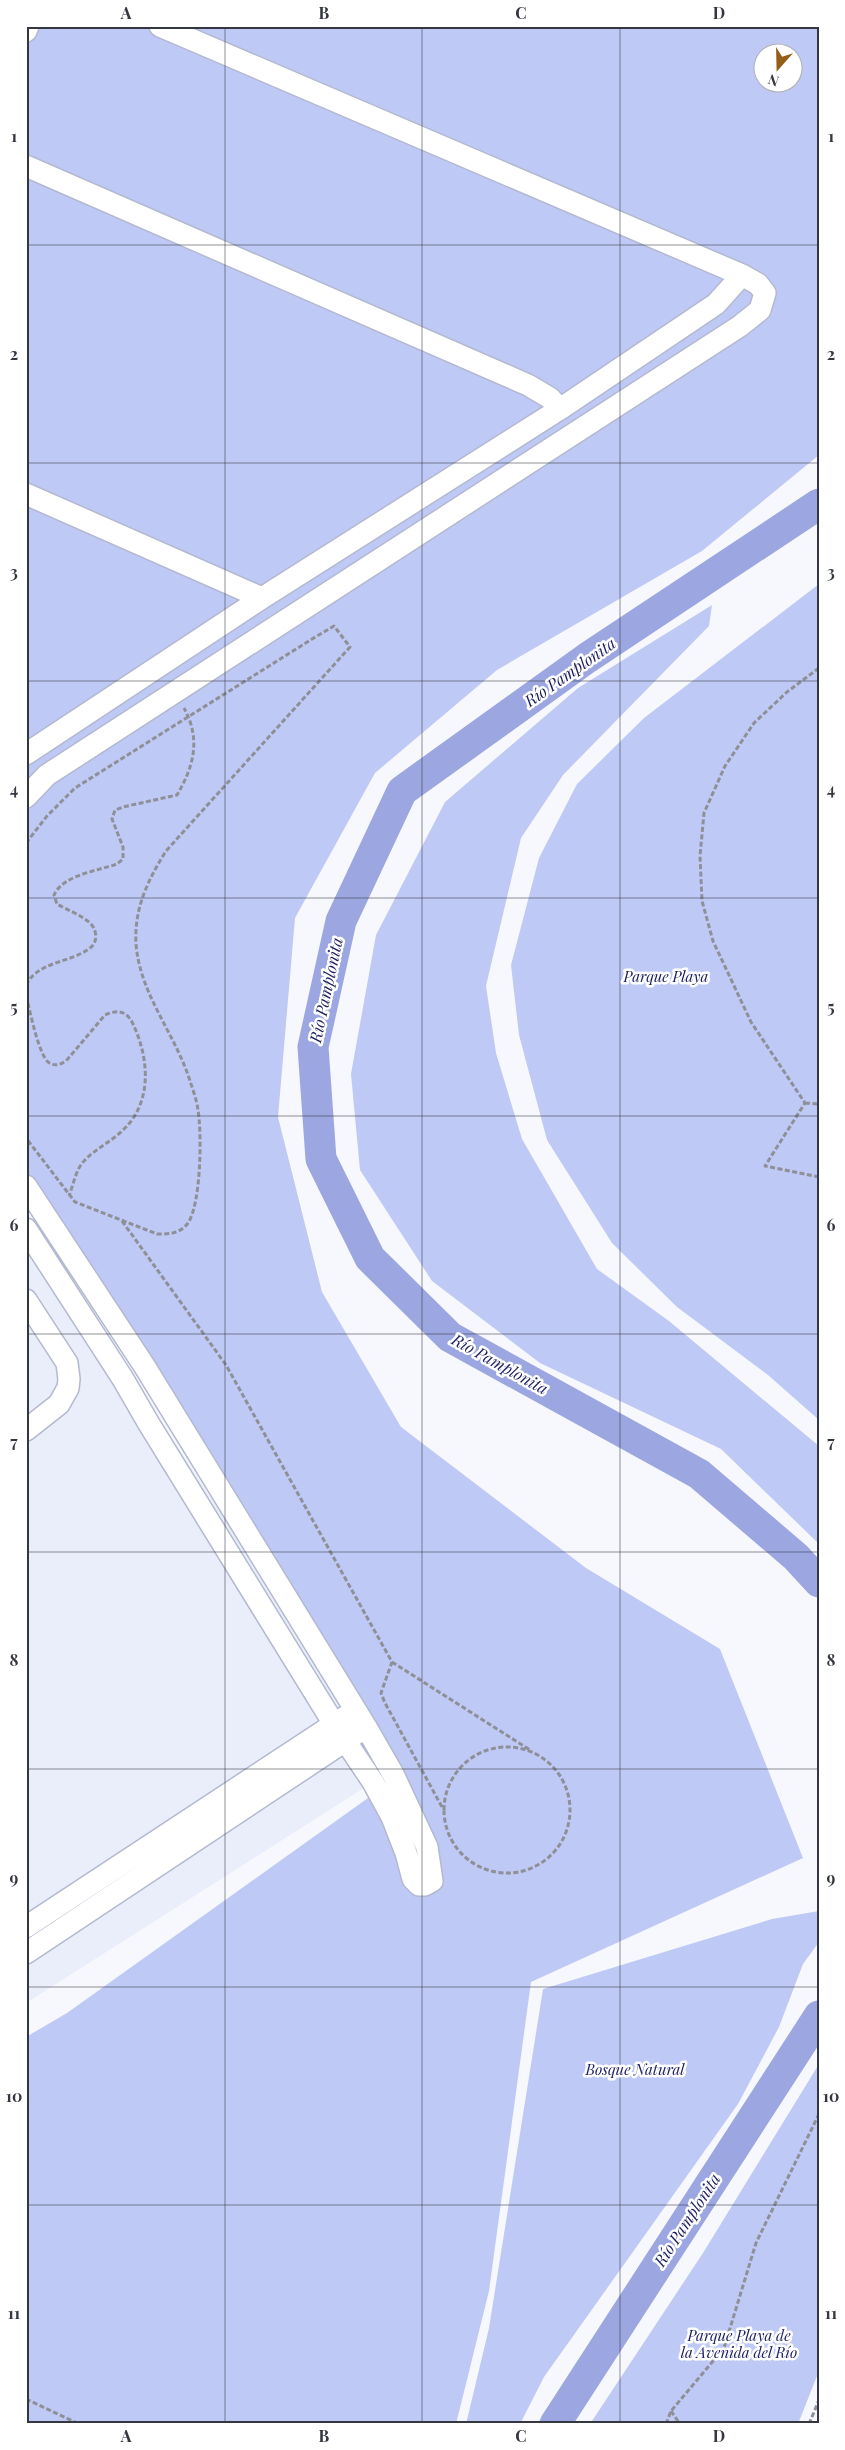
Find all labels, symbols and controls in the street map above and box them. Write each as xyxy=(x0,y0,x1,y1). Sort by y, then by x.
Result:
text: A xyxy=(120,2,132,23)
text: B xyxy=(319,2,330,23)
text: C xyxy=(515,2,527,23)
text: D xyxy=(713,2,725,23)
north arrow xyxy=(752,42,802,92)
text: N xyxy=(765,70,781,91)
text: 1 xyxy=(11,125,17,146)
text: 1 xyxy=(828,125,834,146)
text: 2 xyxy=(10,343,18,364)
text: 2 xyxy=(827,343,835,364)
text: 3 xyxy=(10,561,18,582)
text: 3 xyxy=(827,561,835,582)
water label: Río Pamplonita xyxy=(519,632,619,711)
text: 4 xyxy=(10,778,18,799)
text: 4 xyxy=(827,778,835,799)
water label: Río Pamplonita xyxy=(304,935,347,1045)
park label: Parque Playa xyxy=(623,966,709,986)
text: 5 xyxy=(10,996,18,1017)
text: 5 xyxy=(827,996,835,1017)
text: 6 xyxy=(10,1214,19,1235)
text: 6 xyxy=(827,1214,836,1235)
water label: Río Pamplonita xyxy=(448,1328,552,1399)
text: 7 xyxy=(10,1431,18,1452)
text: 7 xyxy=(827,1431,835,1452)
text: 8 xyxy=(10,1649,19,1670)
text: 8 xyxy=(827,1649,836,1670)
text: 9 xyxy=(10,1867,19,1888)
text: 9 xyxy=(827,1867,836,1888)
park label: Bosque Natural xyxy=(585,2059,685,2079)
text: 10 xyxy=(6,2085,22,2106)
text: 10 xyxy=(823,2085,839,2106)
water label: Río Pamplonita xyxy=(648,2169,724,2271)
text: 11 xyxy=(8,2302,20,2323)
text: 11 xyxy=(825,2302,837,2323)
park label: Parque Playa de la Avenida del Río xyxy=(681,2325,797,2362)
text: A xyxy=(120,2425,132,2446)
text: B xyxy=(319,2425,330,2446)
text: C xyxy=(515,2425,527,2446)
text: D xyxy=(713,2425,725,2446)

